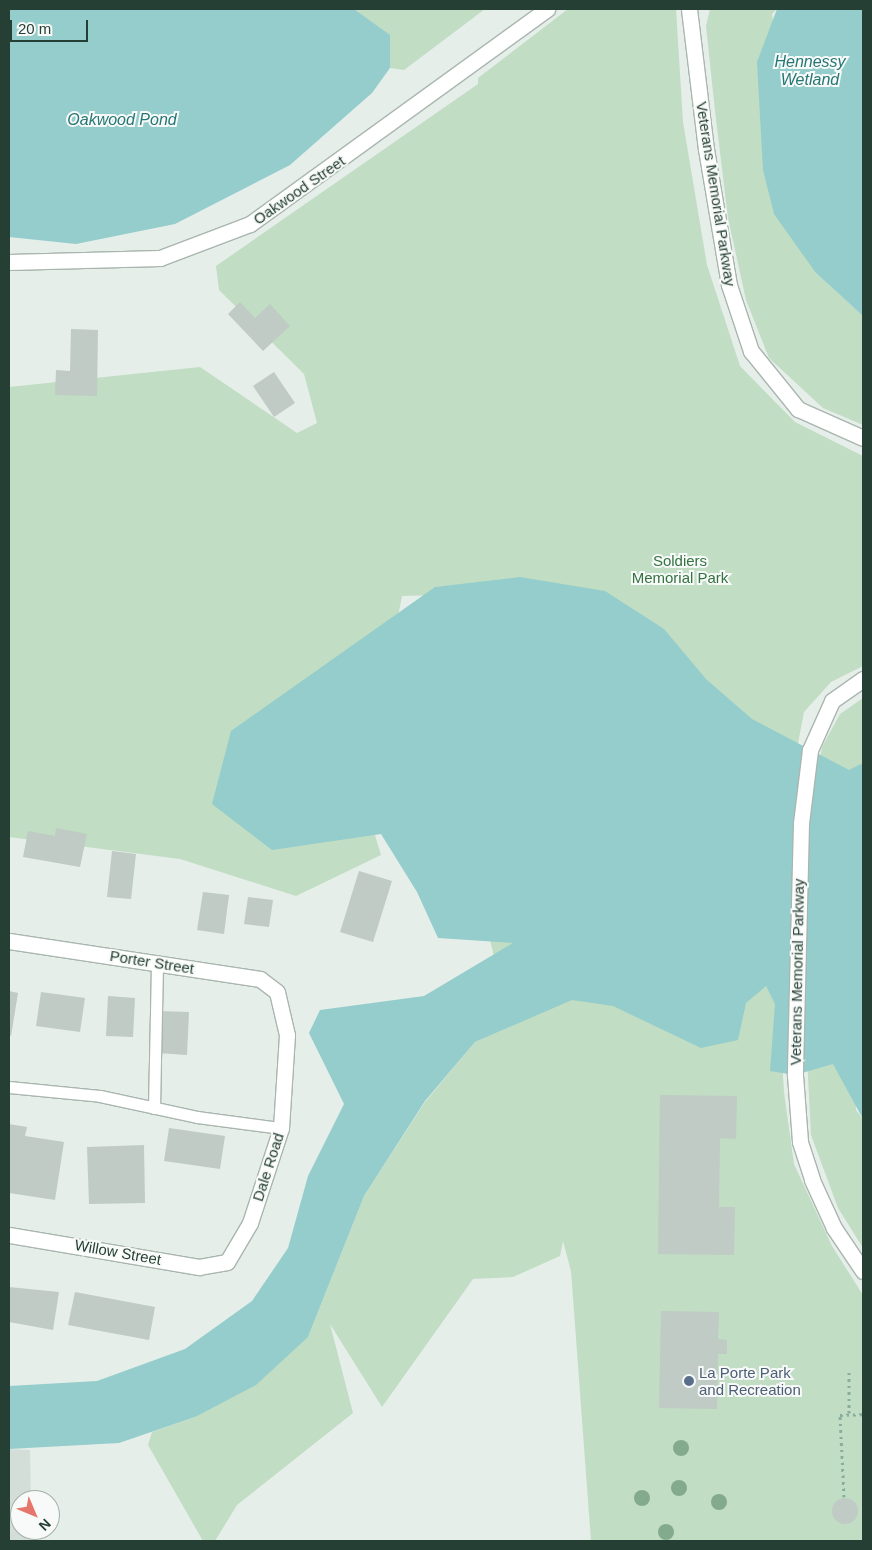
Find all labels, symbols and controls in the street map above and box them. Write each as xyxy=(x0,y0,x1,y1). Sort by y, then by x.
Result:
scale bar xyxy=(12,10,90,42)
text: 20 m xyxy=(18,20,51,37)
water label: Hennessy Wetland xyxy=(774,52,846,90)
street label: Veterans Memorial Parkway xyxy=(693,100,739,288)
water label: Oakwood Pond xyxy=(67,110,177,130)
street label: Oakwood Street xyxy=(250,152,348,228)
park label: Soldiers Memorial Park xyxy=(632,551,728,586)
street label: Veterans Memorial Parkway xyxy=(786,878,808,1066)
street label: Porter Street xyxy=(109,946,195,978)
street label: Dale Road xyxy=(248,1131,288,1203)
street label: Willow Street xyxy=(73,1236,163,1268)
place label: La Porte Park and Recreation xyxy=(699,1363,801,1398)
marker: La Porte Park and Recreation xyxy=(683,1375,695,1387)
north arrow xyxy=(10,1490,60,1540)
text: N xyxy=(36,1516,54,1534)

